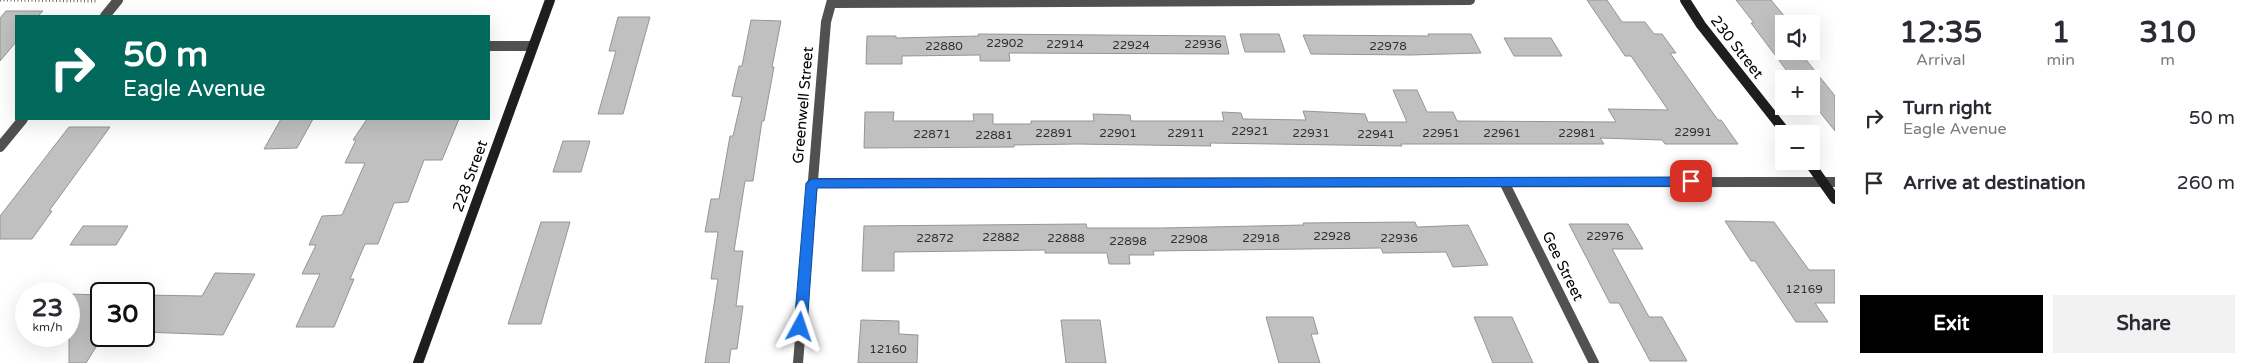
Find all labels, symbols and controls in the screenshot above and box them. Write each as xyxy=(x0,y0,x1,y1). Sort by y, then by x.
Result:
street label: 230 Street xyxy=(1707,12,1767,82)
text: 12:35 xyxy=(1899,14,1982,51)
text: 1 xyxy=(2051,14,2070,51)
text: 310 xyxy=(2139,14,2196,51)
map controls xyxy=(1775,15,1820,170)
button: sound xyxy=(1775,15,1820,60)
text: 50 m xyxy=(123,34,208,76)
icon: right xyxy=(40,35,105,100)
house number: 22902 xyxy=(986,36,1024,50)
house number: 22914 xyxy=(1046,37,1084,51)
house number: 22936 xyxy=(1184,37,1222,51)
house number: 22924 xyxy=(1112,38,1150,52)
house number: 22880 xyxy=(925,39,963,53)
house number: 22978 xyxy=(1369,39,1407,53)
street label: Greenwell Street xyxy=(789,45,817,164)
text: Arrival xyxy=(1916,50,1966,70)
text: min xyxy=(2047,50,2075,70)
text: m xyxy=(2160,50,2175,70)
button: + xyxy=(1775,70,1820,115)
text: Eagle Avenue xyxy=(123,76,266,102)
text: Turn right xyxy=(1903,97,1991,119)
icon: right xyxy=(1860,104,1888,132)
text: 50 m xyxy=(2189,107,2235,129)
text: Eagle Avenue xyxy=(1903,119,2007,139)
house number: 22921 xyxy=(1231,124,1269,138)
house number: 22991 xyxy=(1674,125,1712,139)
button: − xyxy=(1775,125,1820,170)
house number: 22891 xyxy=(1035,126,1073,140)
house number: 22901 xyxy=(1099,126,1137,140)
house number: 22911 xyxy=(1167,126,1205,140)
house number: 22931 xyxy=(1292,126,1330,140)
house number: 22951 xyxy=(1422,126,1460,140)
house number: 22961 xyxy=(1483,126,1521,140)
house number: 22981 xyxy=(1558,126,1596,140)
house number: 22871 xyxy=(913,127,951,141)
house number: 22941 xyxy=(1357,127,1395,141)
house number: 22881 xyxy=(975,128,1013,142)
street label: 228 Street xyxy=(449,137,491,214)
pin xyxy=(1670,160,1712,202)
icon: arrive xyxy=(1677,167,1705,195)
icon: arrive xyxy=(1860,169,1888,197)
text: Arrive at destination xyxy=(1903,172,2086,194)
text: 260 m xyxy=(2177,172,2235,194)
street label: Gee Street xyxy=(1538,228,1588,304)
house number: 22928 xyxy=(1313,229,1351,243)
house number: 22976 xyxy=(1586,229,1624,243)
house number: 22882 xyxy=(982,230,1020,244)
house number: 22872 xyxy=(916,231,954,245)
house number: 22888 xyxy=(1047,231,1085,245)
house number: 22918 xyxy=(1242,231,1280,245)
house number: 22936 xyxy=(1380,231,1418,245)
house number: 22908 xyxy=(1170,232,1208,246)
house number: 22898 xyxy=(1109,234,1147,248)
speed limit sign: 30 xyxy=(90,282,155,347)
house number: 12169 xyxy=(1785,282,1823,296)
text: 23 xyxy=(32,293,63,323)
button: Exit xyxy=(1860,295,2043,353)
button: Share xyxy=(2053,295,2235,353)
position arrow xyxy=(773,300,825,352)
text: km/h xyxy=(32,320,63,334)
house number: 12160 xyxy=(869,342,907,356)

